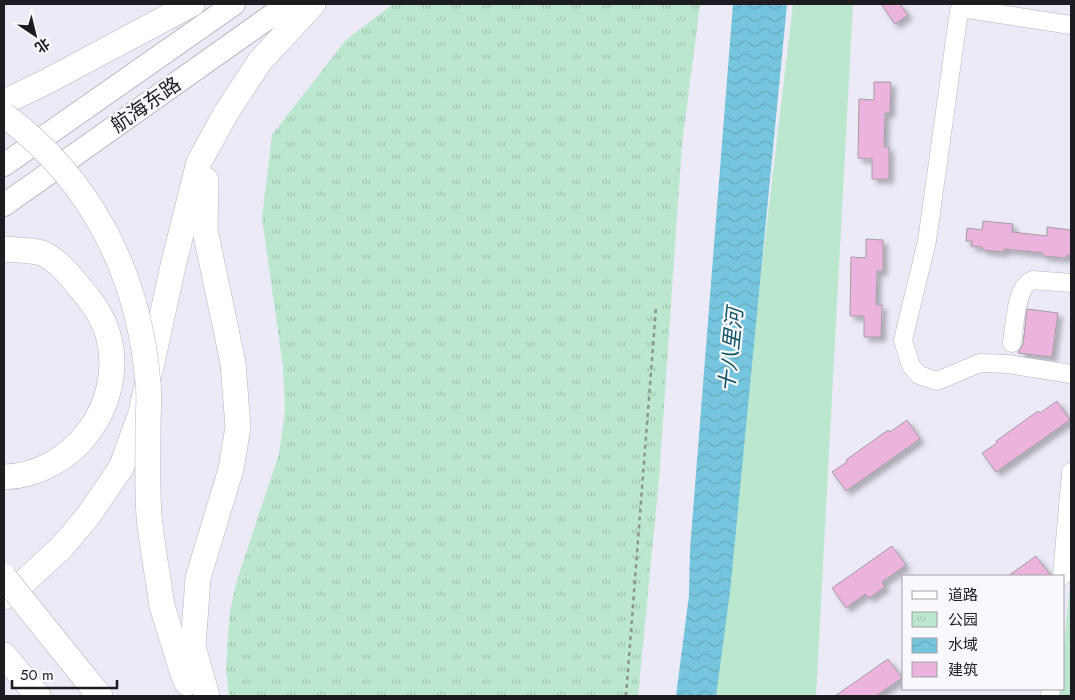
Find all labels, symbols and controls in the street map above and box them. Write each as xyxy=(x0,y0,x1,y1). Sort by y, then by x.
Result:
north arrow xyxy=(10,10,60,60)
text: 北 xyxy=(31,33,54,58)
street label: 航海东路 xyxy=(105,70,187,140)
water label: 十八里河 xyxy=(712,303,751,393)
legend xyxy=(902,575,1065,690)
text: 道路 xyxy=(948,584,978,606)
text: 公园 xyxy=(948,609,978,631)
text: 水域 xyxy=(948,634,978,656)
scale bar xyxy=(12,658,118,690)
text: 建筑 xyxy=(948,659,978,681)
text: 50 m xyxy=(20,664,54,686)

